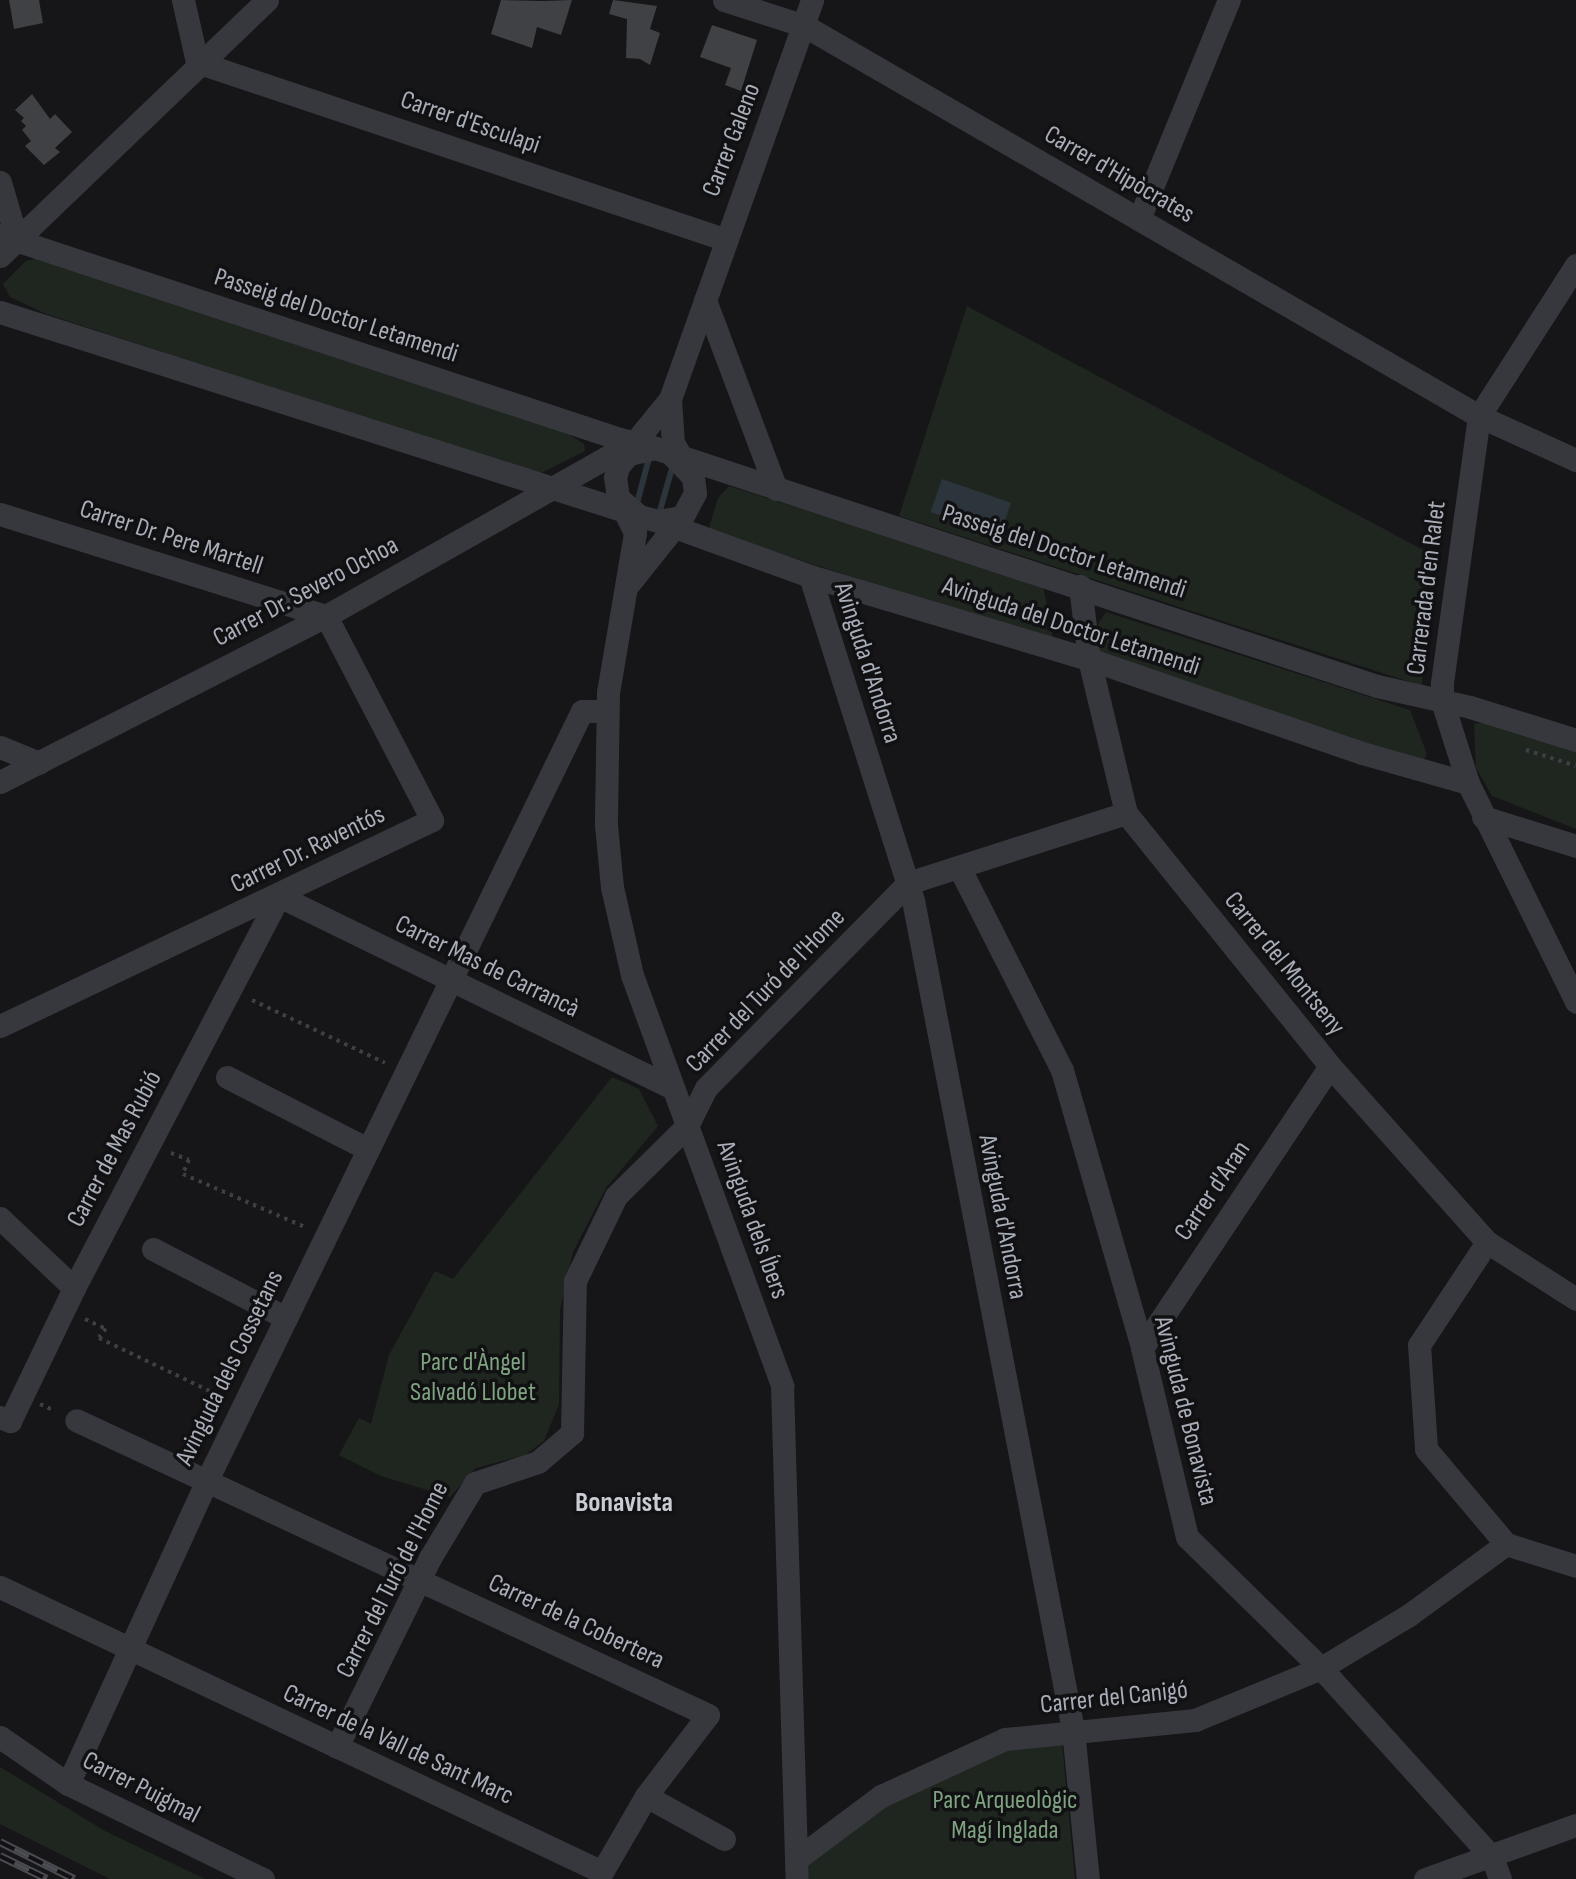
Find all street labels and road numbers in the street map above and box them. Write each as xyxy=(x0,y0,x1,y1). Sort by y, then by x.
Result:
street label: Carrer Galeno xyxy=(696,79,768,201)
street label: Carrer d'Esculapi xyxy=(396,85,544,161)
street label: Carrer d'Hipòcrates xyxy=(1038,119,1200,231)
street label: Passeig del Doctor Letamendi xyxy=(210,262,462,370)
street label: Carrer Dr. Pere Martell xyxy=(76,494,266,582)
street label: Passeig del Doctor Letamendi xyxy=(938,498,1190,606)
street label: Carrerada d'en Ralet xyxy=(1401,499,1453,677)
street label: Carrer Dr. Severo Ochoa xyxy=(208,530,404,654)
street label: Avinguda del Doctor Letamendi xyxy=(938,571,1204,683)
street label: Avinguda d'Andorra xyxy=(826,579,908,747)
street label: Carrer Dr. Raventós xyxy=(226,799,390,901)
street label: Carrer del Montseny xyxy=(1217,886,1351,1042)
street label: Carrer del Turó de l'Home xyxy=(680,902,852,1080)
street label: Carrer Mas de Carrancà xyxy=(390,909,584,1025)
street label: Carrer de Mas Rubió xyxy=(61,1066,169,1232)
street label: Avinguda d'Andorra xyxy=(971,1132,1033,1302)
street label: Carrer d'Aran xyxy=(1168,1135,1258,1247)
street label: Avinguda dels Íbers xyxy=(709,1137,795,1303)
street label: Avinguda dels Cossetans xyxy=(169,1266,291,1470)
street label: Avinguda de Bonavista xyxy=(1146,1313,1224,1509)
street label: Carrer del Turó de l'Home xyxy=(330,1477,456,1683)
street label: Carrer de la Cobertera xyxy=(483,1568,669,1676)
street label: Carrer del Canigó xyxy=(1039,1675,1189,1721)
street label: Carrer de la Vall de Sant Marc xyxy=(278,1678,518,1812)
street label: Carrer Puigmal xyxy=(77,1745,205,1831)

